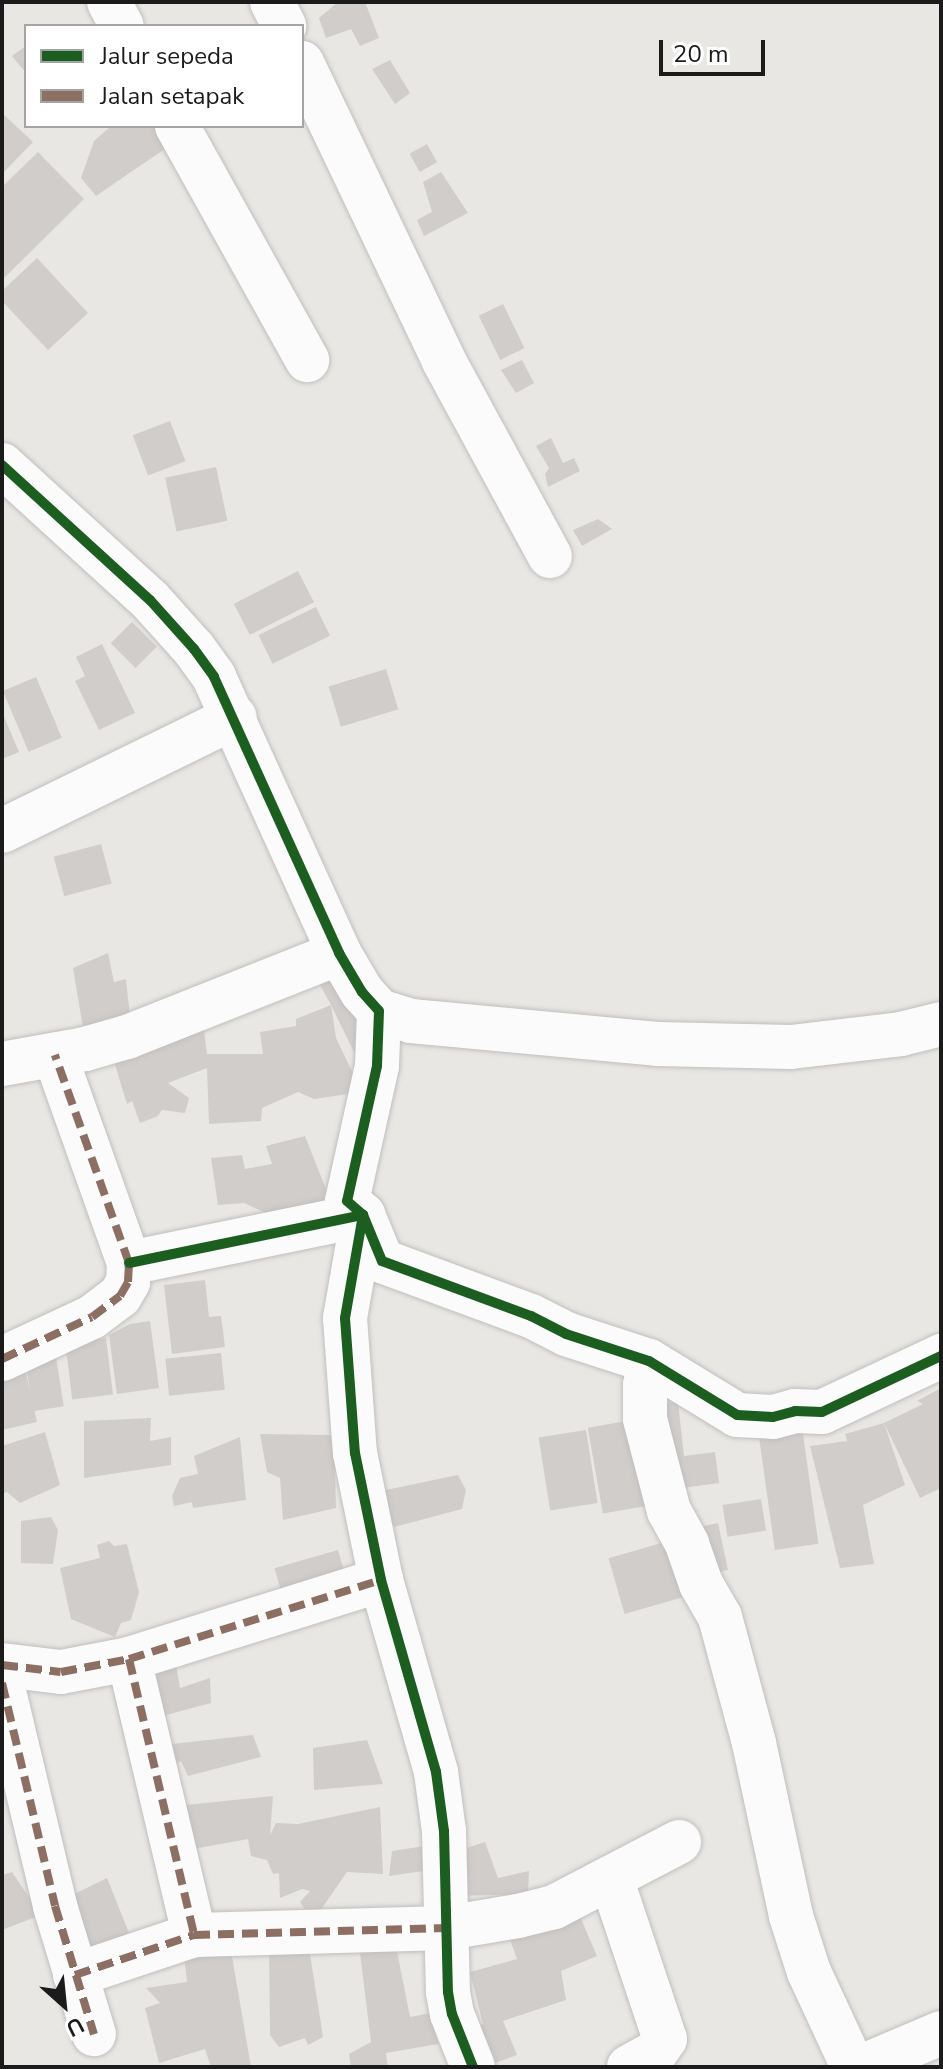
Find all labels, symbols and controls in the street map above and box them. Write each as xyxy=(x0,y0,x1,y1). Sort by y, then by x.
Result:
legend xyxy=(24,24,304,128)
scale bar xyxy=(663,24,769,74)
text: 20 m xyxy=(673,38,729,70)
text: Jalur sepeda xyxy=(100,40,234,72)
text: Jalan setapak xyxy=(100,80,244,112)
north arrow xyxy=(24,1965,104,2045)
text: U xyxy=(61,2009,89,2043)

